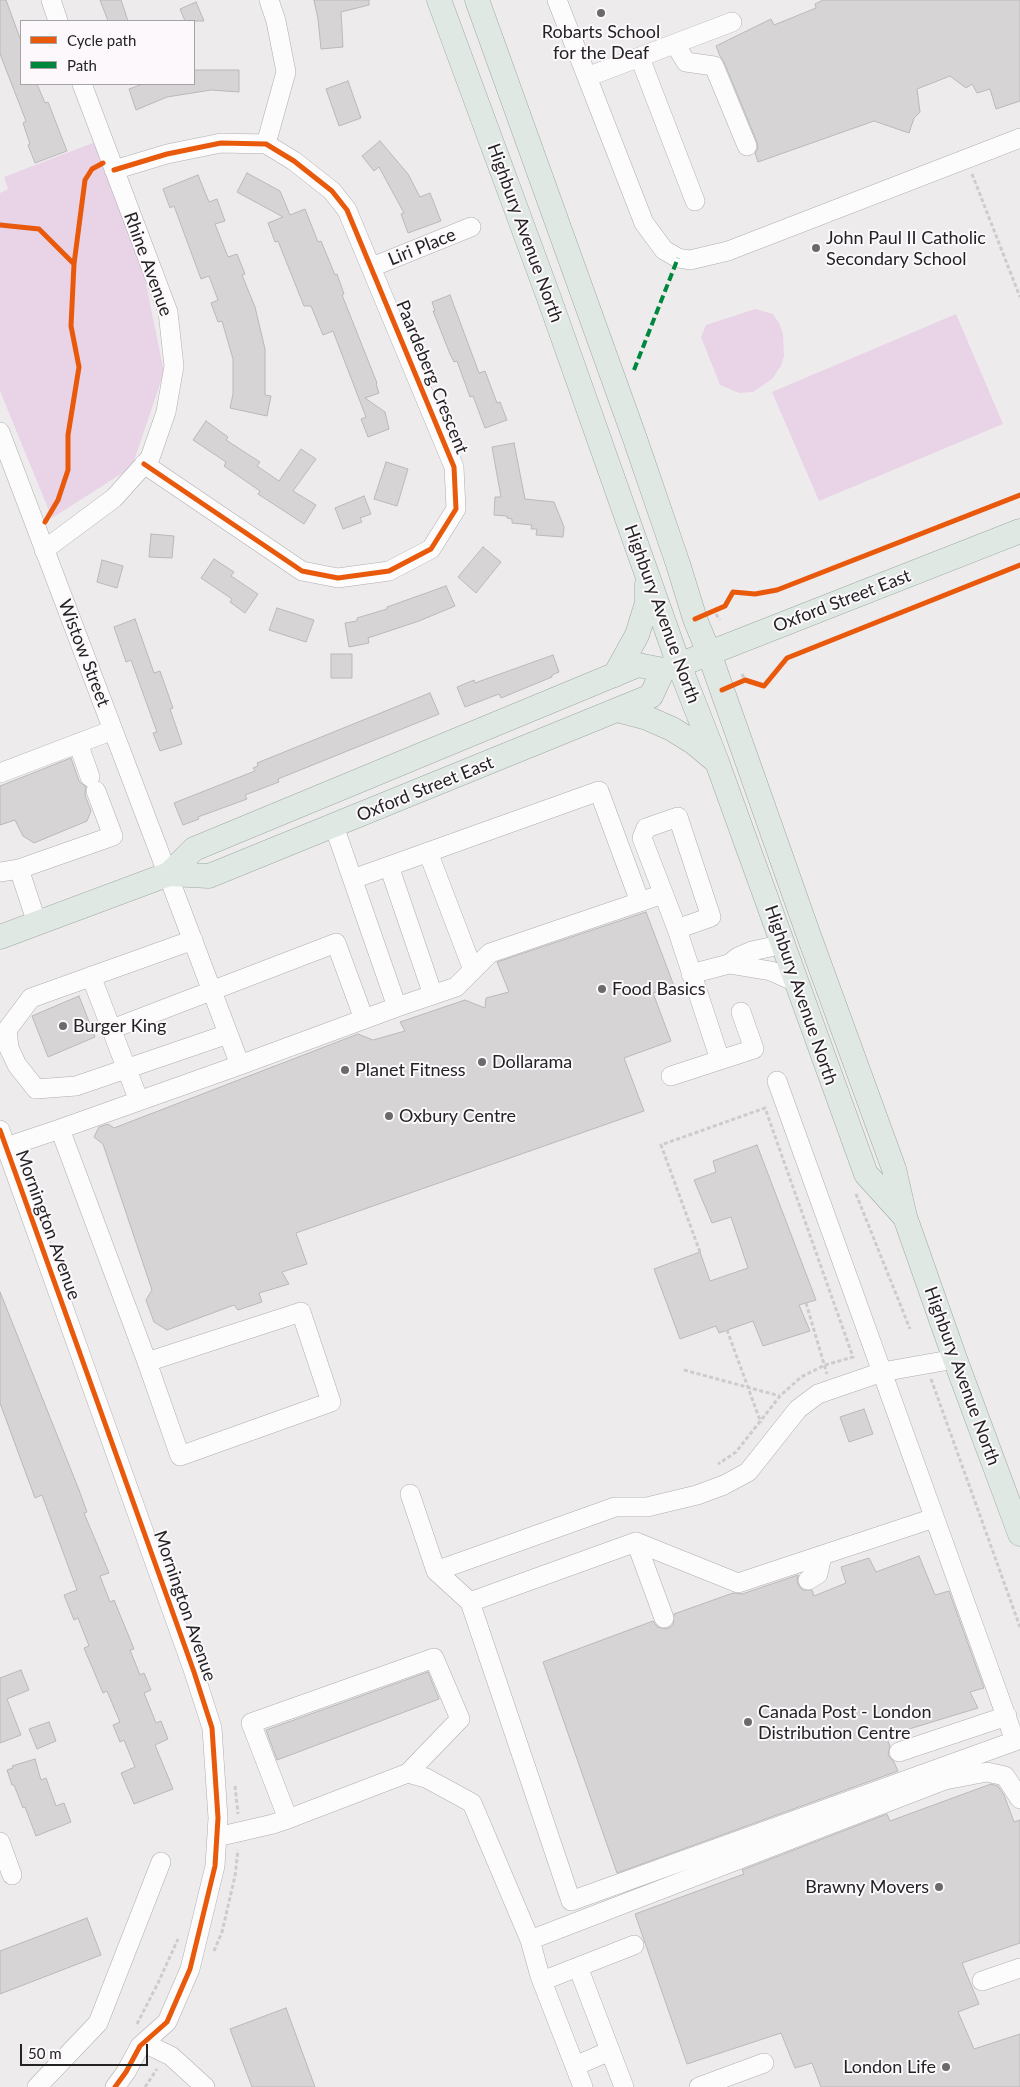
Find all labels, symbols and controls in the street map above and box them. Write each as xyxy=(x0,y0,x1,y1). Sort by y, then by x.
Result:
marker: Robarts School for the Deaf xyxy=(595,7,607,19)
legend xyxy=(20,20,195,85)
place label: Robarts School for the Deaf xyxy=(542,21,660,64)
text: Cycle path xyxy=(67,31,136,49)
text: Path xyxy=(67,56,97,74)
street label: Highbury Avenue North xyxy=(483,141,567,325)
street label: Rhine Avenue xyxy=(119,209,177,319)
street label: Liri Place xyxy=(385,224,459,270)
place label: John Paul II Catholic Secondary School xyxy=(826,227,986,270)
marker: John Paul II Catholic Secondary School xyxy=(810,242,822,254)
street label: Paardeberg Crescent xyxy=(391,297,473,457)
street label: Highbury Avenue North xyxy=(620,522,704,706)
street label: Oxford Street East xyxy=(770,565,914,637)
street label: Wistow Street xyxy=(54,596,114,710)
street label: Oxford Street East xyxy=(353,752,497,826)
street label: Highbury Avenue North xyxy=(760,902,842,1088)
place label: Food Basics xyxy=(612,978,705,1000)
marker: Food Basics xyxy=(596,983,608,995)
place label: Burger King xyxy=(73,1015,166,1037)
marker: Burger King xyxy=(57,1020,69,1032)
place label: Dollarama xyxy=(492,1051,572,1073)
marker: Dollarama xyxy=(476,1056,488,1068)
place label: Planet Fitness xyxy=(355,1059,466,1081)
marker: Planet Fitness xyxy=(339,1064,351,1076)
place label: Oxbury Centre xyxy=(399,1105,516,1127)
marker: Oxbury Centre xyxy=(383,1110,395,1122)
street label: Mornington Avenue xyxy=(11,1147,85,1303)
street label: Highbury Avenue North xyxy=(920,1284,1004,1468)
street label: Mornington Avenue xyxy=(149,1528,221,1684)
place label: Canada Post - London Distribution Centre xyxy=(758,1701,931,1744)
marker: Canada Post - London Distribution Centre xyxy=(742,1716,754,1728)
place label: Brawny Movers xyxy=(805,1876,929,1898)
marker: Brawny Movers xyxy=(933,1881,945,1893)
scale bar xyxy=(22,2034,150,2066)
text: 50 m xyxy=(28,2044,62,2062)
place label: London Life xyxy=(843,2056,936,2078)
marker: London Life xyxy=(940,2061,952,2073)

